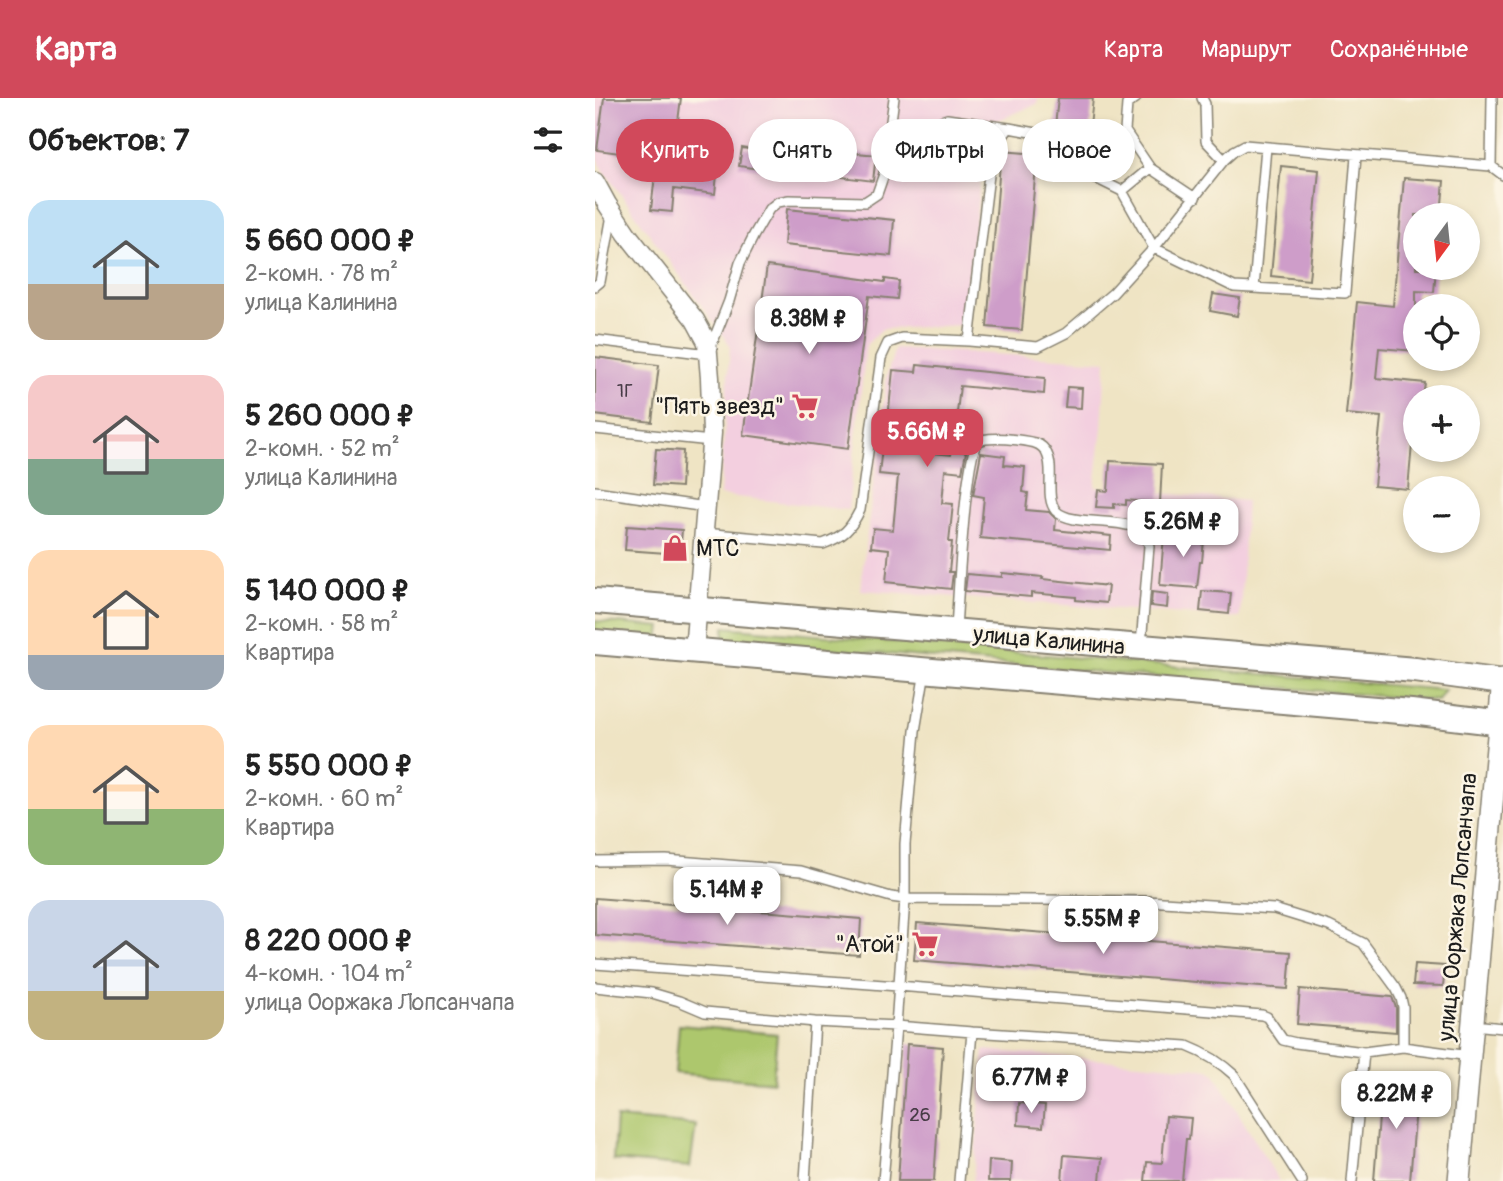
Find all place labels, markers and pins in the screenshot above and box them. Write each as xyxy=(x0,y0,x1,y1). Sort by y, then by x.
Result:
pin: 8.38M ₽ xyxy=(744,296,874,356)
supermarket icon: "Пять звезд" xyxy=(790,391,820,421)
place label: "Пять звезд" xyxy=(655,392,784,421)
pin: 5.66M ₽ xyxy=(862,410,992,469)
pin: 5.26M ₽ xyxy=(1118,500,1248,559)
shop icon: МТС xyxy=(660,533,690,563)
place label: МТС xyxy=(696,534,740,563)
pin: 5.14M ₽ xyxy=(662,868,792,927)
pin: 5.55M ₽ xyxy=(1038,896,1168,956)
supermarket icon: "Атой" xyxy=(910,929,940,959)
place label: "Атой" xyxy=(835,930,904,959)
pin: 6.77M ₽ xyxy=(966,1056,1096,1115)
pin: 8.22M ₽ xyxy=(1331,1072,1461,1131)

